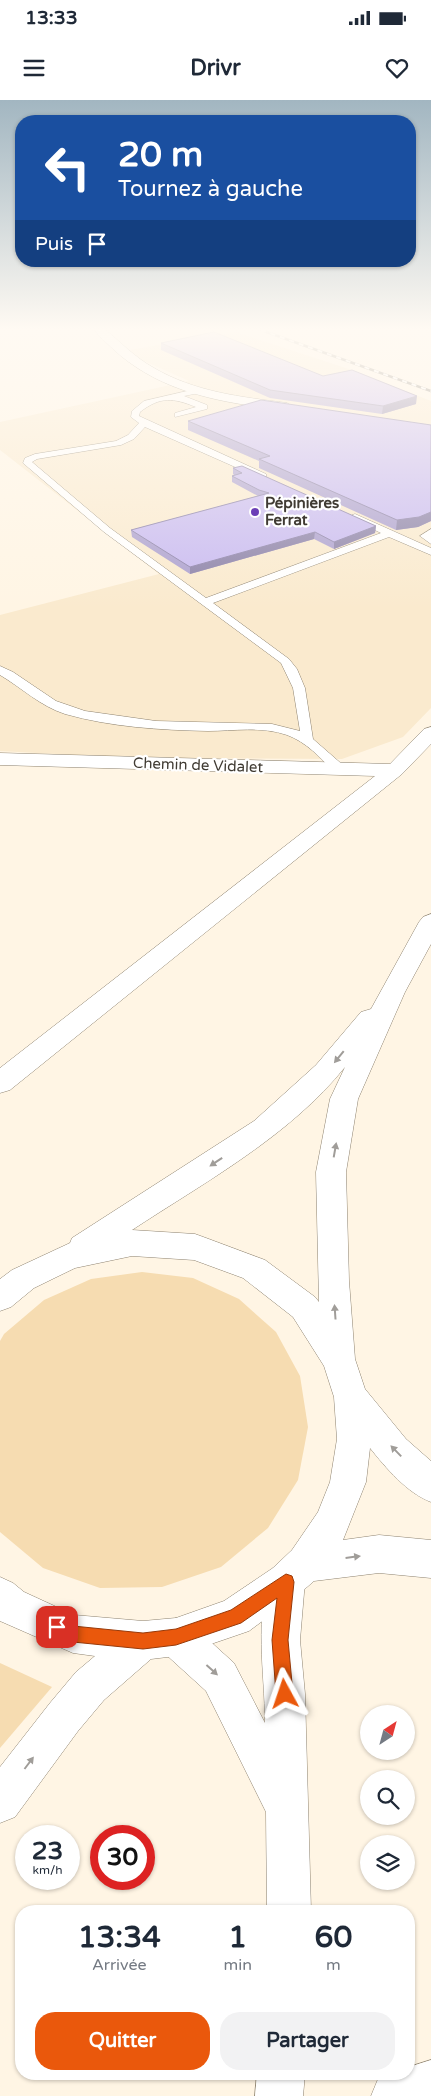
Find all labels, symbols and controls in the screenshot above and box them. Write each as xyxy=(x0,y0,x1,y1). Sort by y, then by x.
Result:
text: 13:33 xyxy=(25,7,78,29)
icon: menu xyxy=(20,54,48,82)
icon: heart xyxy=(383,54,411,82)
text: Drivr xyxy=(190,55,241,81)
text: 20 m xyxy=(118,134,203,176)
icon: left xyxy=(35,135,100,200)
text: Tournez à gauche xyxy=(118,176,303,202)
icon: arrive xyxy=(83,230,111,258)
text: Puis xyxy=(35,233,73,255)
place label: Pépinières Ferrat xyxy=(265,494,339,529)
marker: Pépinières Ferrat xyxy=(249,506,261,518)
street label: Chemin de Vidalet xyxy=(133,754,264,776)
one-way arrow xyxy=(333,1050,344,1063)
one-way arrow xyxy=(332,1141,340,1157)
one-way arrow xyxy=(209,1157,222,1167)
one-way arrow xyxy=(331,1303,339,1319)
one-way arrow xyxy=(390,1446,402,1458)
one-way arrow xyxy=(345,1553,361,1561)
pin xyxy=(36,1606,78,1648)
icon: arrive xyxy=(43,1613,71,1641)
one-way arrow xyxy=(205,1664,217,1676)
position arrow xyxy=(258,1667,310,1719)
north arrow xyxy=(360,1705,415,1760)
map controls xyxy=(360,1705,415,1890)
one-way arrow xyxy=(24,1756,34,1770)
button: search xyxy=(360,1770,415,1825)
speed limit sign: 30 xyxy=(90,1825,155,1890)
button: layers xyxy=(360,1835,415,1890)
text: 23 xyxy=(32,1836,63,1866)
text: km/h xyxy=(32,1863,63,1877)
text: 13:34 xyxy=(78,1919,161,1956)
text: 1 xyxy=(228,1919,247,1956)
text: 60 xyxy=(315,1919,352,1956)
text: Arrivée xyxy=(92,1955,147,1975)
text: min xyxy=(224,1955,252,1975)
text: m xyxy=(326,1955,341,1975)
button: Quitter xyxy=(35,2012,210,2070)
button: Partager xyxy=(220,2012,395,2070)

